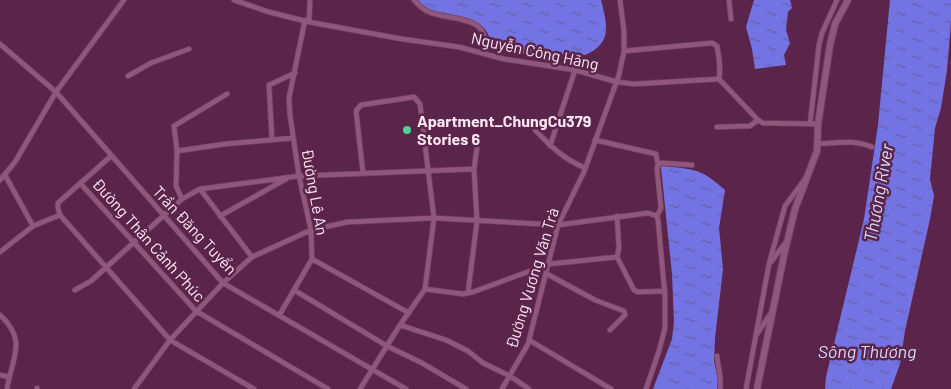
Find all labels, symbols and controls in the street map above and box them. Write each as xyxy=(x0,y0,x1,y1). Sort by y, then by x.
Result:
street label: Nguyễn Công Hãng xyxy=(470,28,601,73)
place label: Apartment_ChungCu379 Stories 6 xyxy=(417,111,591,148)
marker: Apartment_ChungCu379 Stories 6 xyxy=(401,124,413,136)
water label: Thương River xyxy=(859,141,898,244)
street label: Đường Lê An xyxy=(299,147,332,237)
street label: Đường Thân Cảnh Phúc xyxy=(89,174,210,305)
street label: Trần Đăng Tuyển xyxy=(149,181,241,278)
street label: Đường Vương Văn Trà xyxy=(501,205,562,350)
water label: Sông Thương xyxy=(818,340,916,362)

